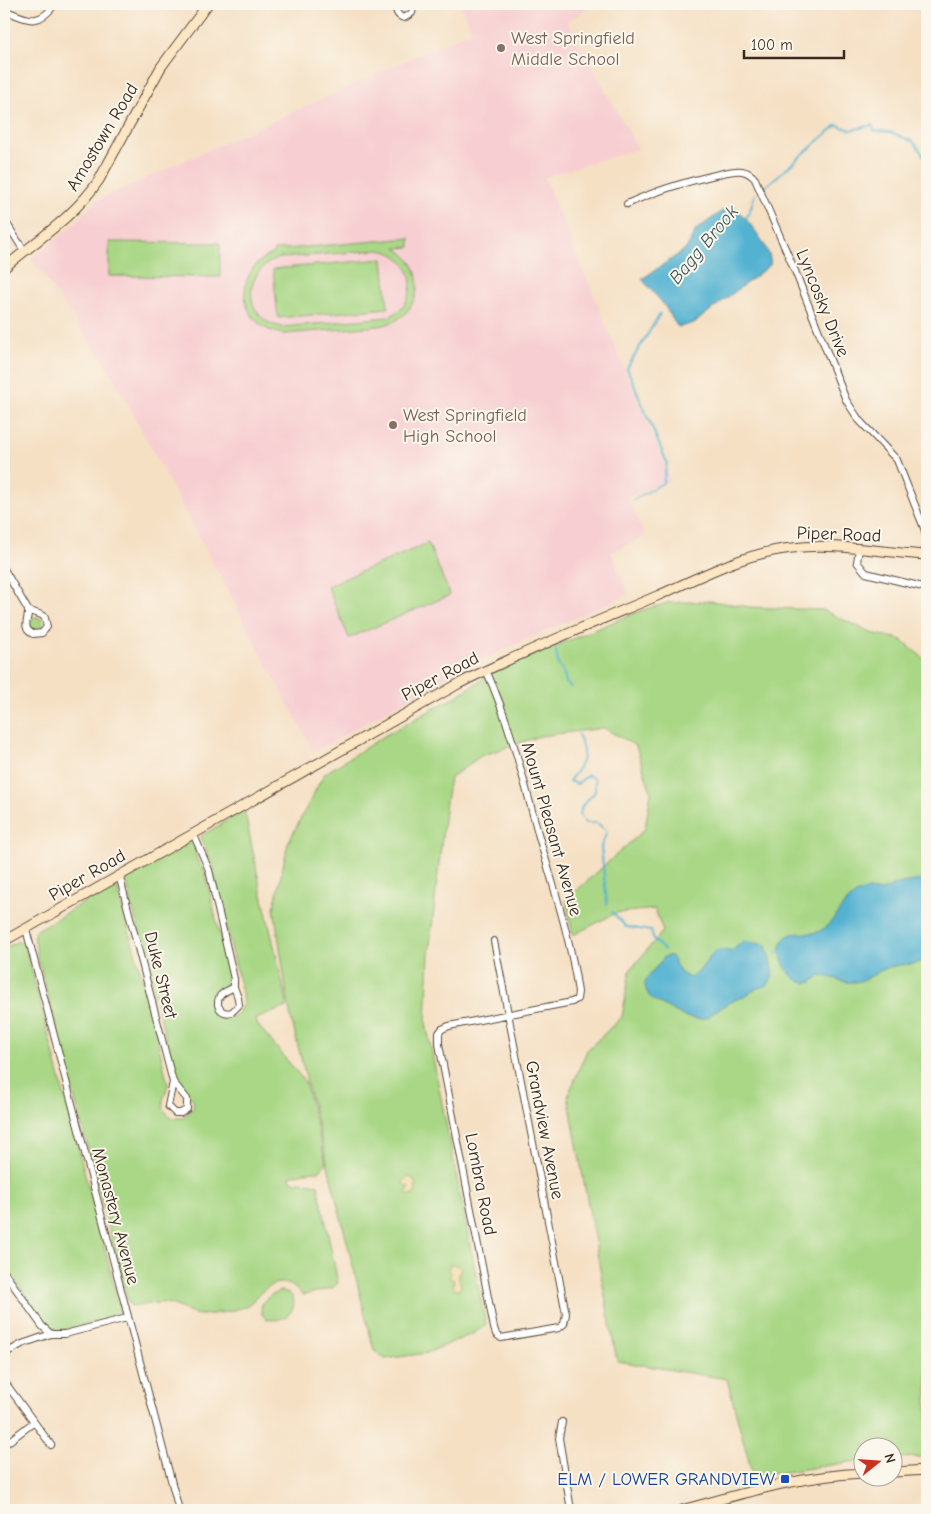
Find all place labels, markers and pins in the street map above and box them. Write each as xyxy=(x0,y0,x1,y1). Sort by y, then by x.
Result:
place label: West Springfield Middle School xyxy=(511,28,635,70)
marker: West Springfield Middle School xyxy=(495,42,507,54)
place label: West Springfield High School xyxy=(403,405,527,447)
marker: West Springfield High School xyxy=(387,419,399,431)
place label: ELM / LOWER GRANDVIEW xyxy=(557,1469,775,1490)
marker: ELM / LOWER GRANDVIEW xyxy=(779,1473,791,1485)

